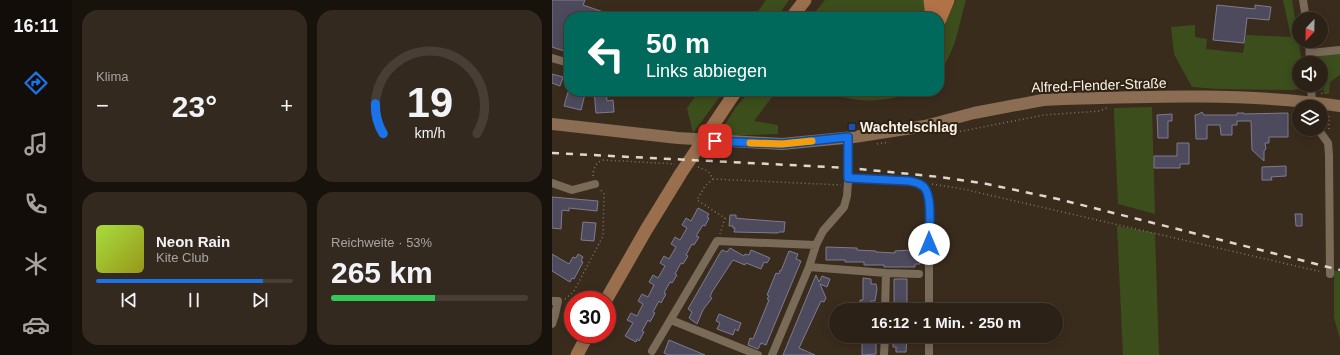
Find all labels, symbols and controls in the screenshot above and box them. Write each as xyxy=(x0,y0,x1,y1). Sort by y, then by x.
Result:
north arrow xyxy=(1292,12,1328,48)
map controls xyxy=(1292,12,1328,136)
text: 16:11 xyxy=(13,16,59,36)
icon: left xyxy=(580,28,632,80)
text: 50 m xyxy=(646,28,710,59)
button: sound xyxy=(1292,56,1328,92)
text: Links abbiegen xyxy=(646,61,767,81)
icon: directions xyxy=(22,69,50,97)
text: Klima xyxy=(96,69,129,84)
street label: Alfred-Flender-Straße xyxy=(1031,75,1167,95)
text: 19 xyxy=(406,79,453,126)
text: 23° xyxy=(172,90,217,123)
text: − xyxy=(96,93,109,118)
text: + xyxy=(280,93,293,118)
button: layers xyxy=(1292,100,1328,136)
place label: Wachtelschlag xyxy=(860,119,958,135)
marker: Wachtelschlag xyxy=(847,122,857,132)
text: km/h xyxy=(414,124,445,140)
pin xyxy=(698,124,732,158)
icon: music xyxy=(22,130,50,158)
icon: arrive xyxy=(704,130,726,152)
icon: phone xyxy=(22,190,50,218)
position arrow xyxy=(908,223,950,265)
text: Neon Rain xyxy=(156,233,230,250)
text: Reichweite · 53% xyxy=(331,235,432,250)
icon: climate xyxy=(22,250,50,278)
text: Kite Club xyxy=(156,250,209,265)
text: 265 km xyxy=(331,256,433,289)
icon: previous xyxy=(118,289,140,311)
icon: pause xyxy=(183,289,205,311)
icon: next xyxy=(249,289,271,311)
speed limit sign: 30 xyxy=(564,291,616,343)
icon: car xyxy=(22,311,50,339)
text: 16:12 · 1 Min. · 250 m xyxy=(871,314,1021,331)

